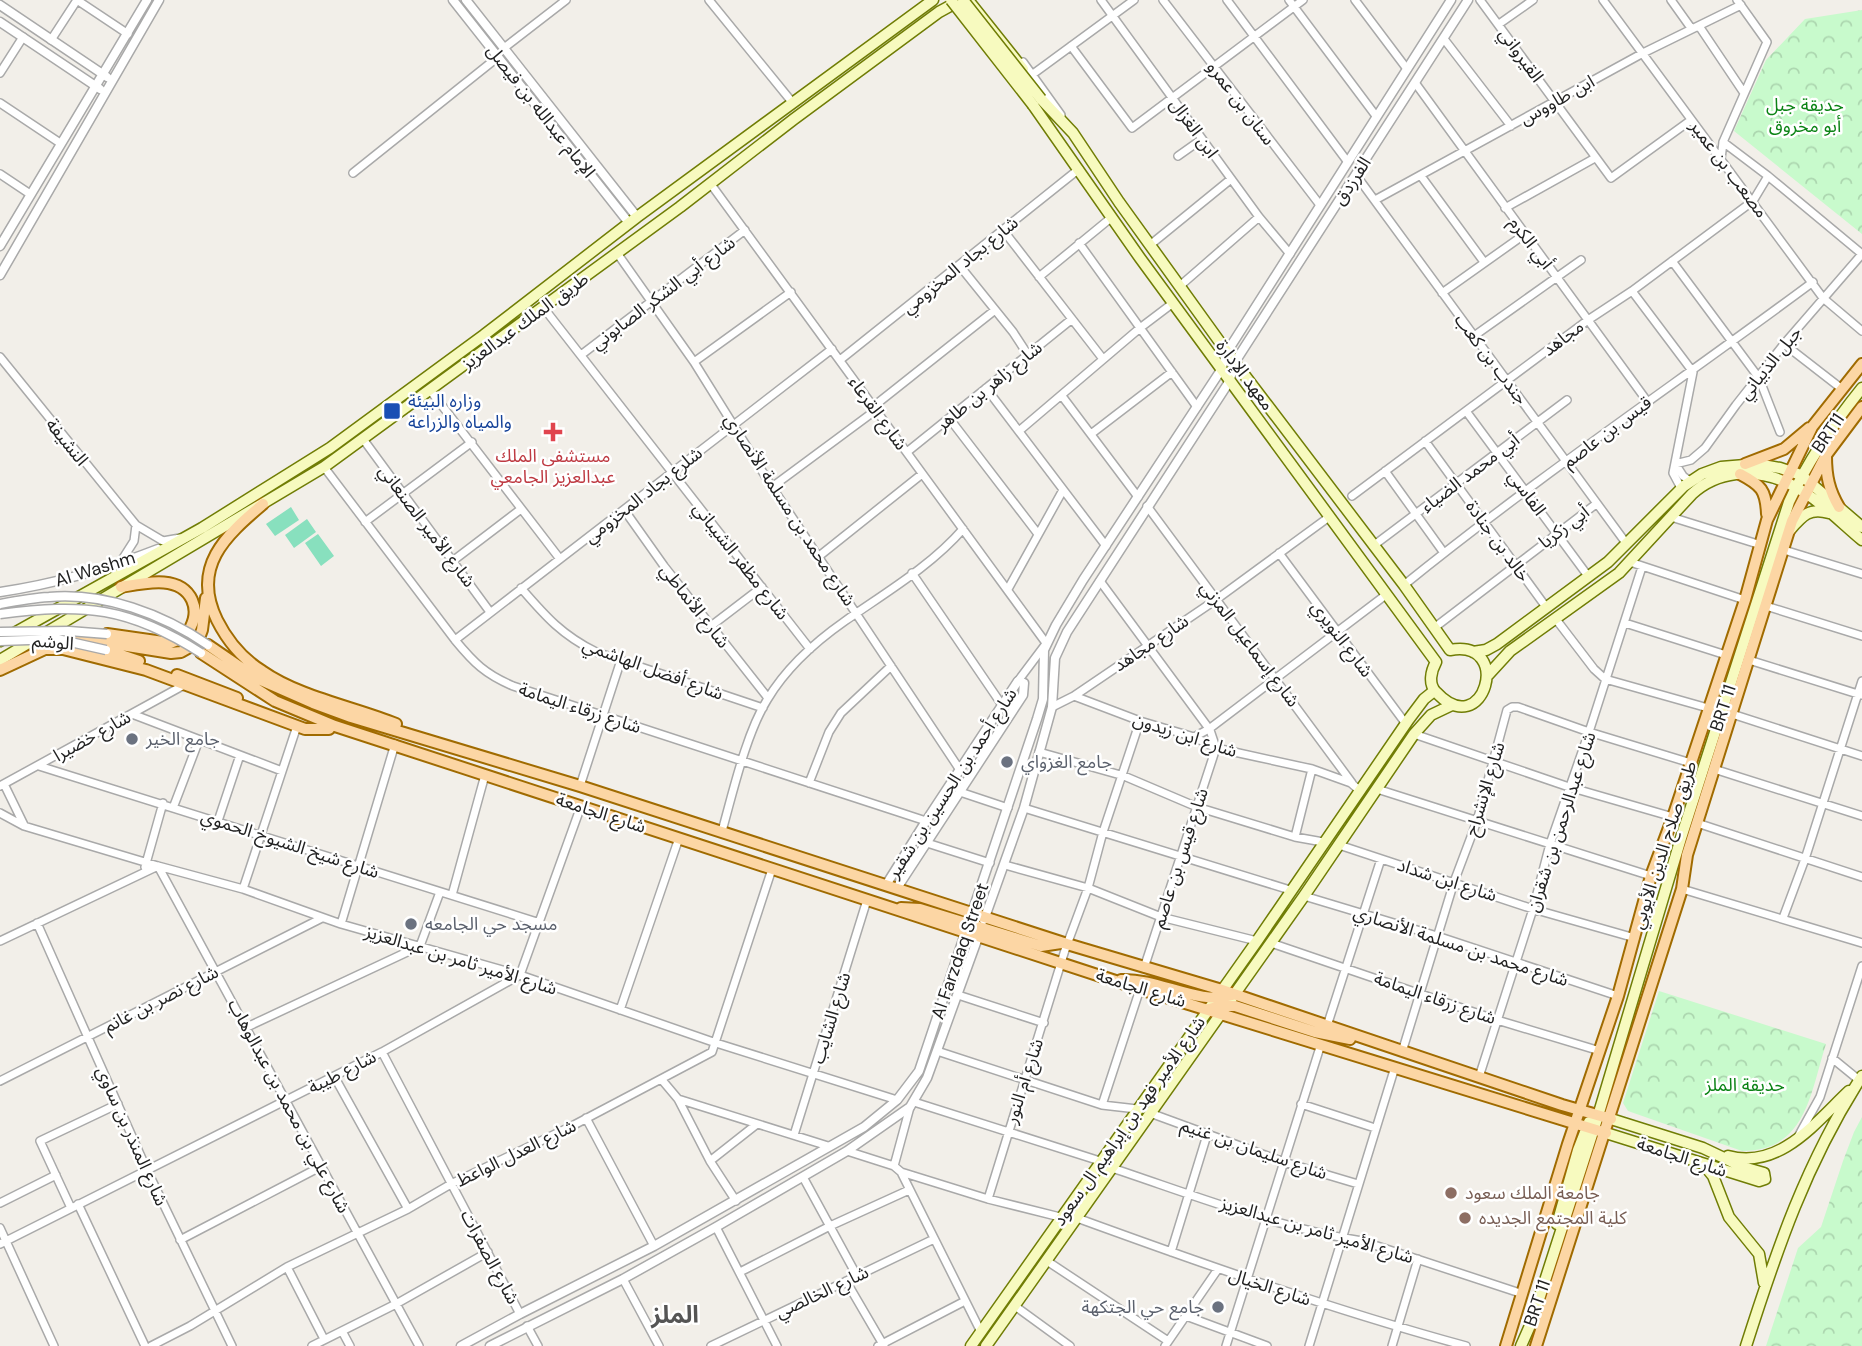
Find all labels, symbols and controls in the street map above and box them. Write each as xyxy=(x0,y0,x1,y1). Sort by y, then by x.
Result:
street label: القيرواني xyxy=(1492,23,1549,88)
street label: الإمام عبدالله بن فيصل xyxy=(480,39,601,184)
street label: سنان بن عمرو xyxy=(1201,56,1281,150)
street label: ابن طاووس xyxy=(1515,70,1599,130)
street label: ابن الغزال xyxy=(1164,93,1224,163)
park label: حديقة جبل أبو مخروق xyxy=(1766,93,1844,138)
street label: مصعب بن عمير xyxy=(1684,114,1774,223)
street label: الفرزدق xyxy=(1327,152,1377,210)
street label: شارع بجاد المخزومي xyxy=(897,211,1025,321)
street label: أبي الكرم xyxy=(1502,212,1559,276)
street label: شارع أبي الشكر الصابوني xyxy=(586,231,741,357)
street label: طريق الملك عبدالعزيز xyxy=(456,267,593,376)
street label: جندب بن كعب xyxy=(1449,309,1533,409)
street label: مجاهد xyxy=(1537,315,1589,361)
street label: جبل الذبياني xyxy=(1733,321,1808,406)
street label: معهد الإدارة xyxy=(1210,335,1280,415)
street label: شارع زاهر بن طاهر xyxy=(930,336,1048,438)
street label: شارع القرعاء xyxy=(841,371,913,456)
place label: وزاره البيئة والمياه والزراعة xyxy=(408,389,512,434)
street label: قيس بن عاصم xyxy=(1558,391,1657,474)
marker: وزاره البيئة والمياه والزراعة xyxy=(382,401,402,421)
street label: شارع محمد بن مسلمة الأنصاري xyxy=(717,409,861,612)
street label: BRT11 xyxy=(1806,409,1850,457)
street label: النشيفة xyxy=(40,413,94,471)
marker: مستشفى الملك عبدالعزيز الجامعي xyxy=(543,422,563,442)
street label: أبي محمد الضياء xyxy=(1416,428,1525,519)
street label: شلرع بجاد المخزومي xyxy=(579,441,708,550)
place label: مستشفى الملك عبدالعزيز الجامعي xyxy=(491,444,615,490)
street label: شارع الأمير الصنعاني xyxy=(371,460,481,593)
street label: الفاسي xyxy=(1502,466,1552,521)
street label: خالد بن جنادة xyxy=(1460,495,1536,587)
street label: شارع مظفر الشيباني xyxy=(686,497,795,626)
street label: أبي زكريا xyxy=(1534,500,1595,555)
street label: Al Washm xyxy=(52,545,138,593)
street label: شارع الأنماطي xyxy=(653,559,735,654)
street label: شارع إسماعيل المزني xyxy=(1193,576,1305,713)
street label: شارع النويري xyxy=(1304,596,1379,683)
street label: شارع مجاهد xyxy=(1109,609,1194,679)
street label: الوشم xyxy=(31,628,75,657)
street label: شارع أفضل الهاشمي xyxy=(579,632,727,708)
street label: شارع زرقاء اليمامة xyxy=(515,677,644,741)
street label: BRT 11 xyxy=(1704,682,1742,734)
street label: شارع أحمد بن الحسين بن شقير xyxy=(881,683,1024,885)
street label: شارع خضيرا xyxy=(49,705,136,769)
street label: شارع ابن زيدون xyxy=(1129,707,1240,765)
place label: جامع الخير xyxy=(145,727,220,753)
street label: شارع عبدالرحمن بن شقران xyxy=(1521,729,1603,916)
marker: جامع الخير xyxy=(124,731,140,747)
street label: شارع الإنشراح xyxy=(1459,739,1513,840)
place label: جامع الغزواي xyxy=(1021,750,1112,776)
marker: جامع الغزواي xyxy=(999,754,1015,770)
street label: طريق صلاح الدين الأيوبي xyxy=(1625,758,1704,932)
street label: شارع قيس بن عاصم xyxy=(1146,785,1216,932)
street label: شارع الجامعة xyxy=(552,787,649,841)
street label: شارع شيخ الشيوخ الحموي xyxy=(197,804,382,886)
street label: شارع ابن شداد xyxy=(1393,853,1500,909)
street label: Al Farzdaq Street xyxy=(925,880,995,1022)
street label: شارع محمد بن مسلمة الأنصاري xyxy=(1350,900,1572,994)
place label: مسجد حي الجامعه xyxy=(425,912,557,937)
marker: مسجد حي الجامعه xyxy=(403,916,419,932)
street label: شارع الأمير ثامر بن عبدالعزيز xyxy=(360,919,560,1003)
street label: شارع نصر بن غانم xyxy=(100,960,223,1040)
street label: شارع الجامعة xyxy=(1092,963,1189,1015)
street label: شارع زرقاء اليمامة xyxy=(1370,966,1499,1032)
street label: شارع الشايب xyxy=(806,969,858,1067)
street label: شارع علي بن محمد بن عبدالوهاب xyxy=(220,995,356,1218)
street label: شارع الأمير فهد بن إبراهيم ال سعود xyxy=(1047,1011,1212,1232)
street label: شارع أم النور xyxy=(999,1036,1051,1128)
street label: شارع طيبة xyxy=(304,1045,381,1101)
street label: شارع المنذر بن ساوي xyxy=(89,1062,174,1210)
park label: حديقة الملز xyxy=(1704,1073,1785,1097)
street label: شارع سليمان بن غنيم xyxy=(1177,1113,1331,1187)
street label: شارع العدل الواعظ xyxy=(452,1114,581,1194)
street label: شارع الجامعة xyxy=(1633,1131,1730,1185)
place label: جامعة الملك سعود xyxy=(1465,1181,1600,1205)
marker: جامعة الملك سعود xyxy=(1443,1185,1459,1201)
street label: شارع الأمير ثامر بن عبدالعزيز xyxy=(1216,1191,1416,1271)
street label: شارع الصفرات xyxy=(453,1206,525,1309)
place label: كلية المجتمع الجديده xyxy=(1479,1206,1627,1232)
marker: كلية المجتمع الجديده xyxy=(1457,1210,1473,1226)
street label: شارع الخالصي xyxy=(771,1260,873,1326)
street label: شارع الخيال xyxy=(1225,1262,1314,1313)
street label: BRT 11 xyxy=(1518,1277,1556,1329)
place label: جامع حي الجتكهة xyxy=(1082,1295,1204,1321)
district label: الملز xyxy=(650,1299,699,1330)
marker: جامع حي الجتكهة xyxy=(1210,1299,1226,1315)

